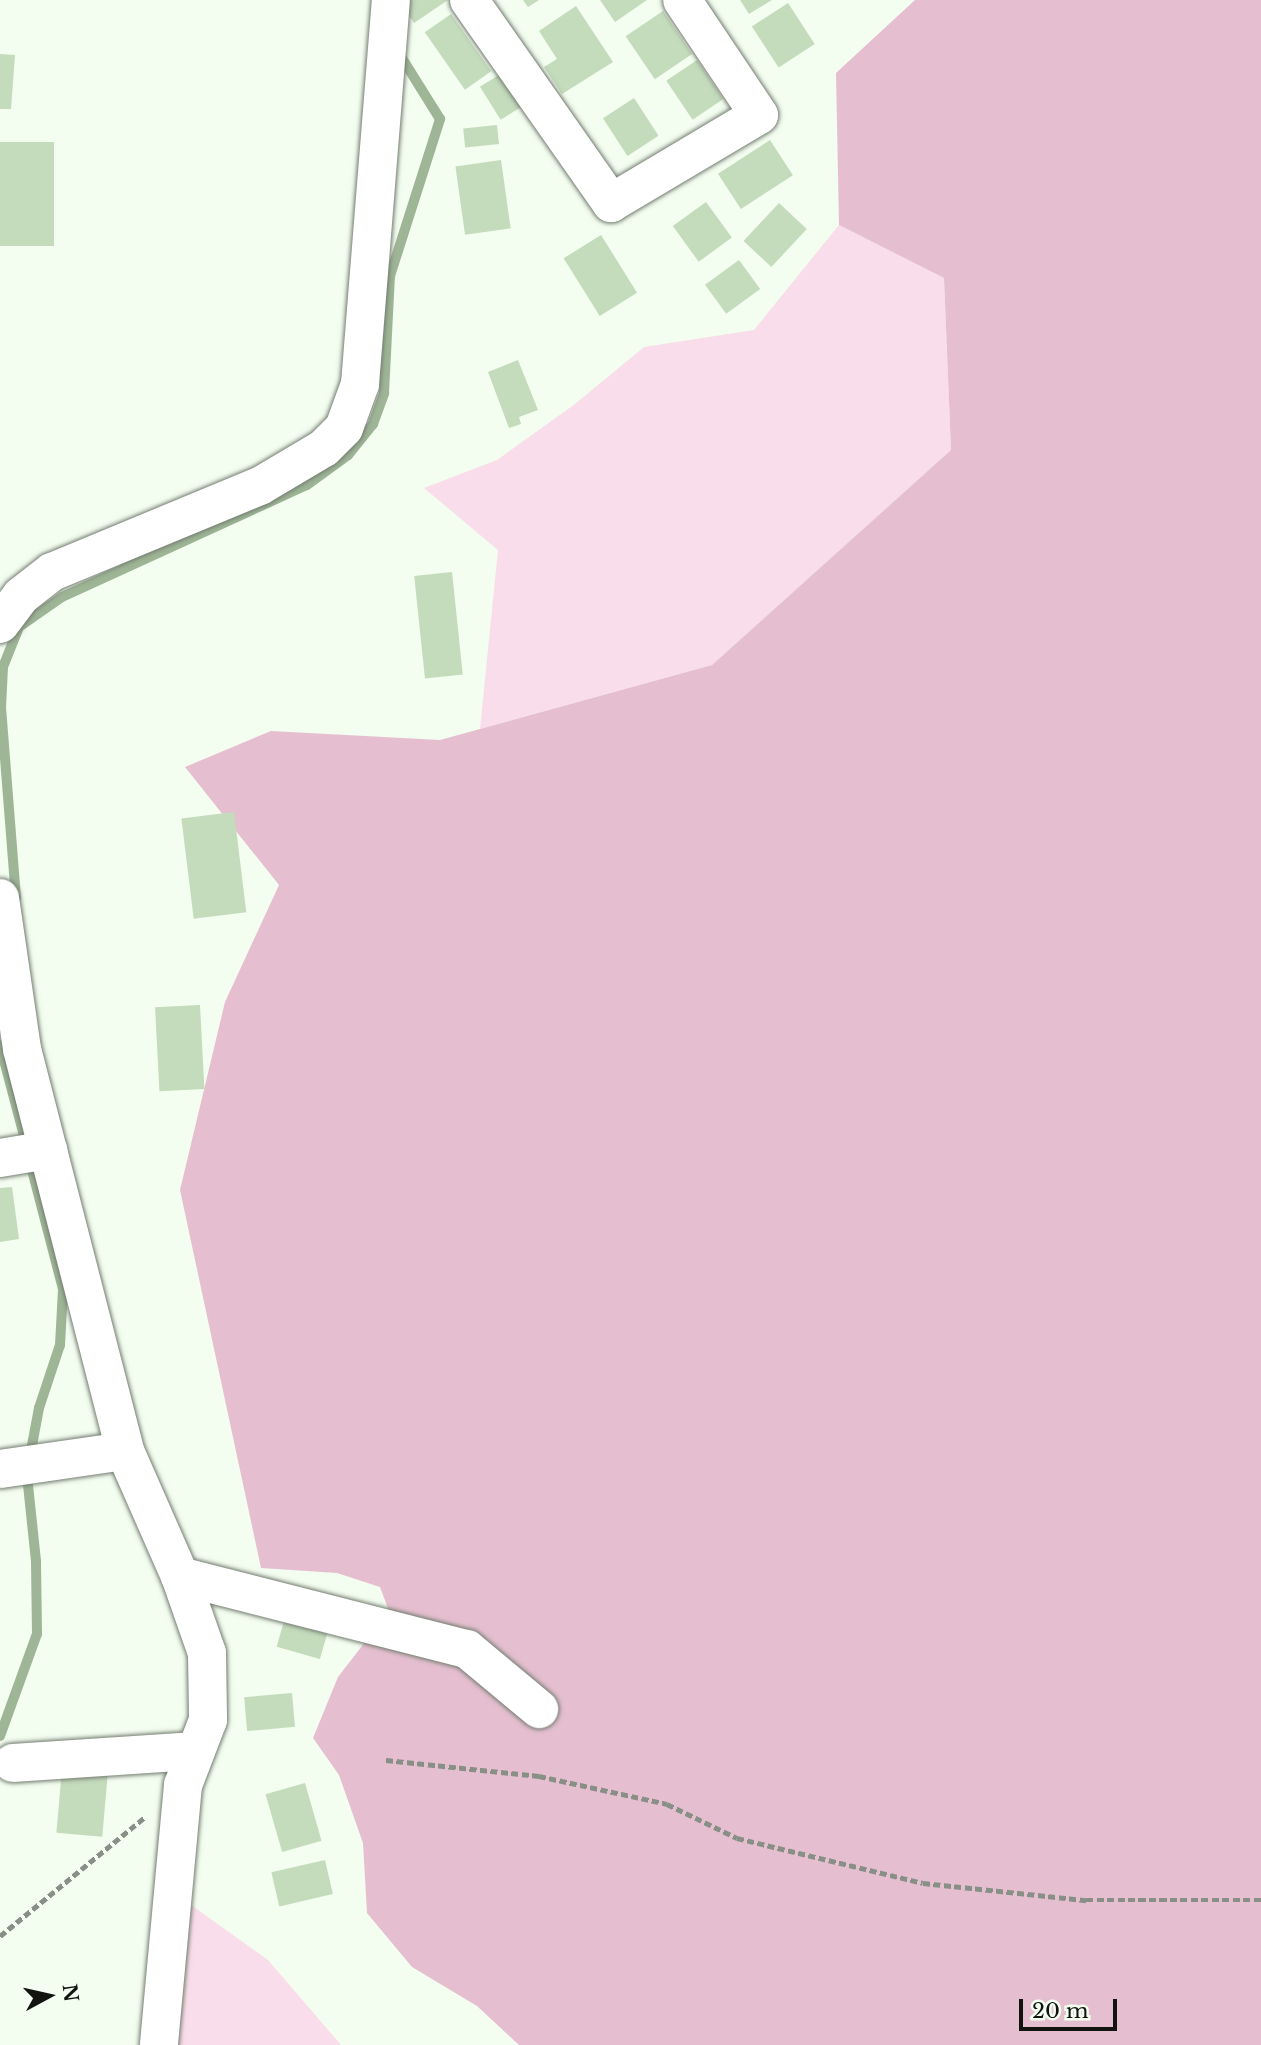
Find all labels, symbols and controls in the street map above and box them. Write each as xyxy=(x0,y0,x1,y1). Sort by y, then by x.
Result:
north arrow xyxy=(14,1961,84,2031)
text: N xyxy=(58,1983,83,2003)
scale bar xyxy=(1023,1986,1121,2030)
text: 20 m xyxy=(1032,1998,1089,2024)

